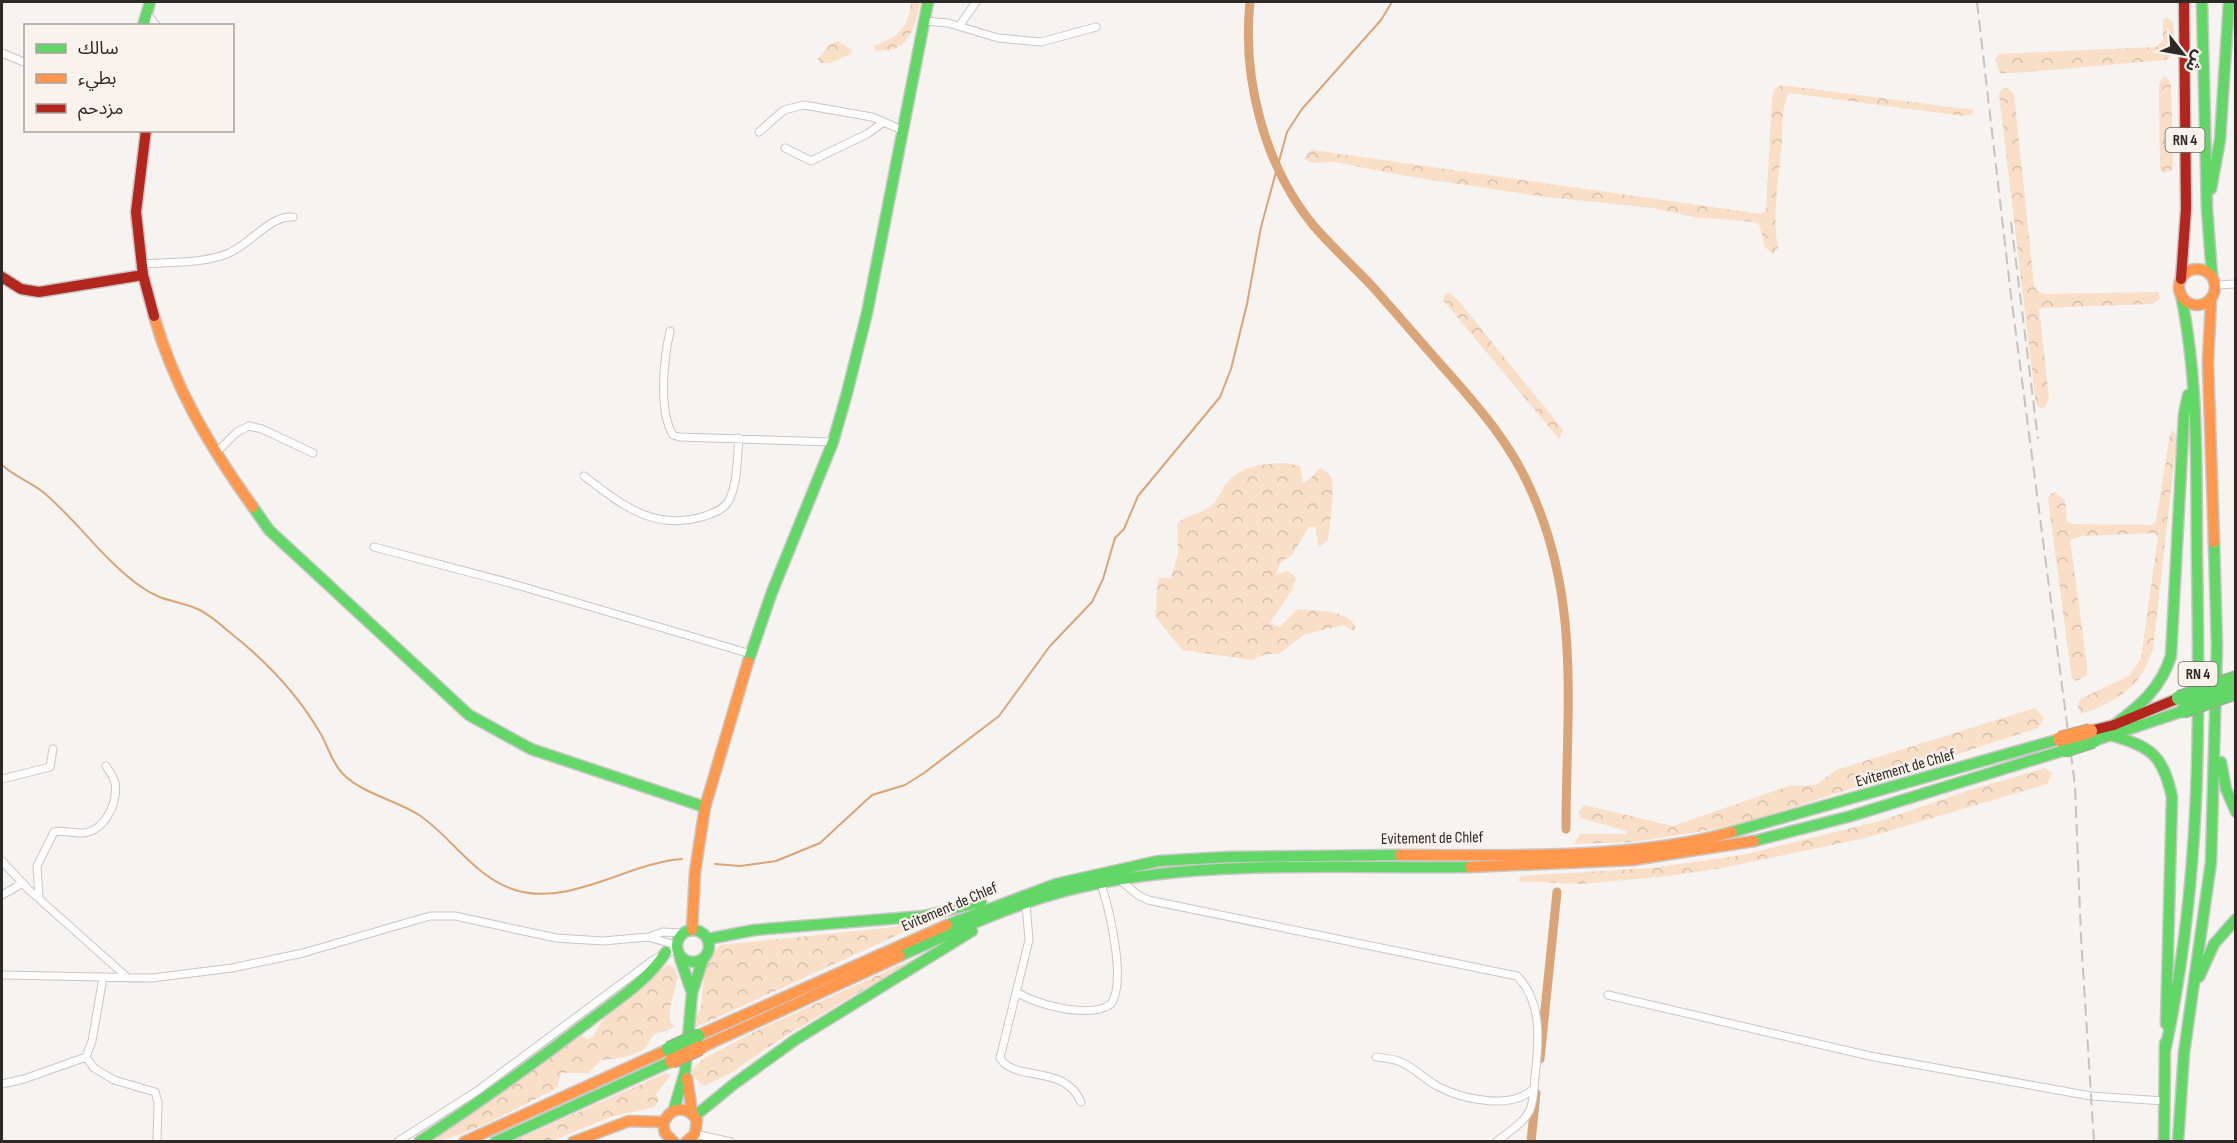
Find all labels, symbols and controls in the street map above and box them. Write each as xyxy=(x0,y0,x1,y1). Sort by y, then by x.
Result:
legend xyxy=(24,24,234,132)
north arrow xyxy=(2153,24,2213,84)
text: سالك xyxy=(78,38,119,59)
text: ش xyxy=(2181,47,2208,75)
text: بطيء xyxy=(78,68,116,91)
text: مزدحم xyxy=(78,98,123,121)
road number: RN 4 xyxy=(2166,128,2204,152)
road number: RN 4 xyxy=(2178,662,2218,686)
street label: Evitement de Chlef xyxy=(1854,745,1958,792)
street label: Evitement de Chlef xyxy=(1381,828,1484,849)
street label: Evitement de Chlef xyxy=(899,879,1001,936)

